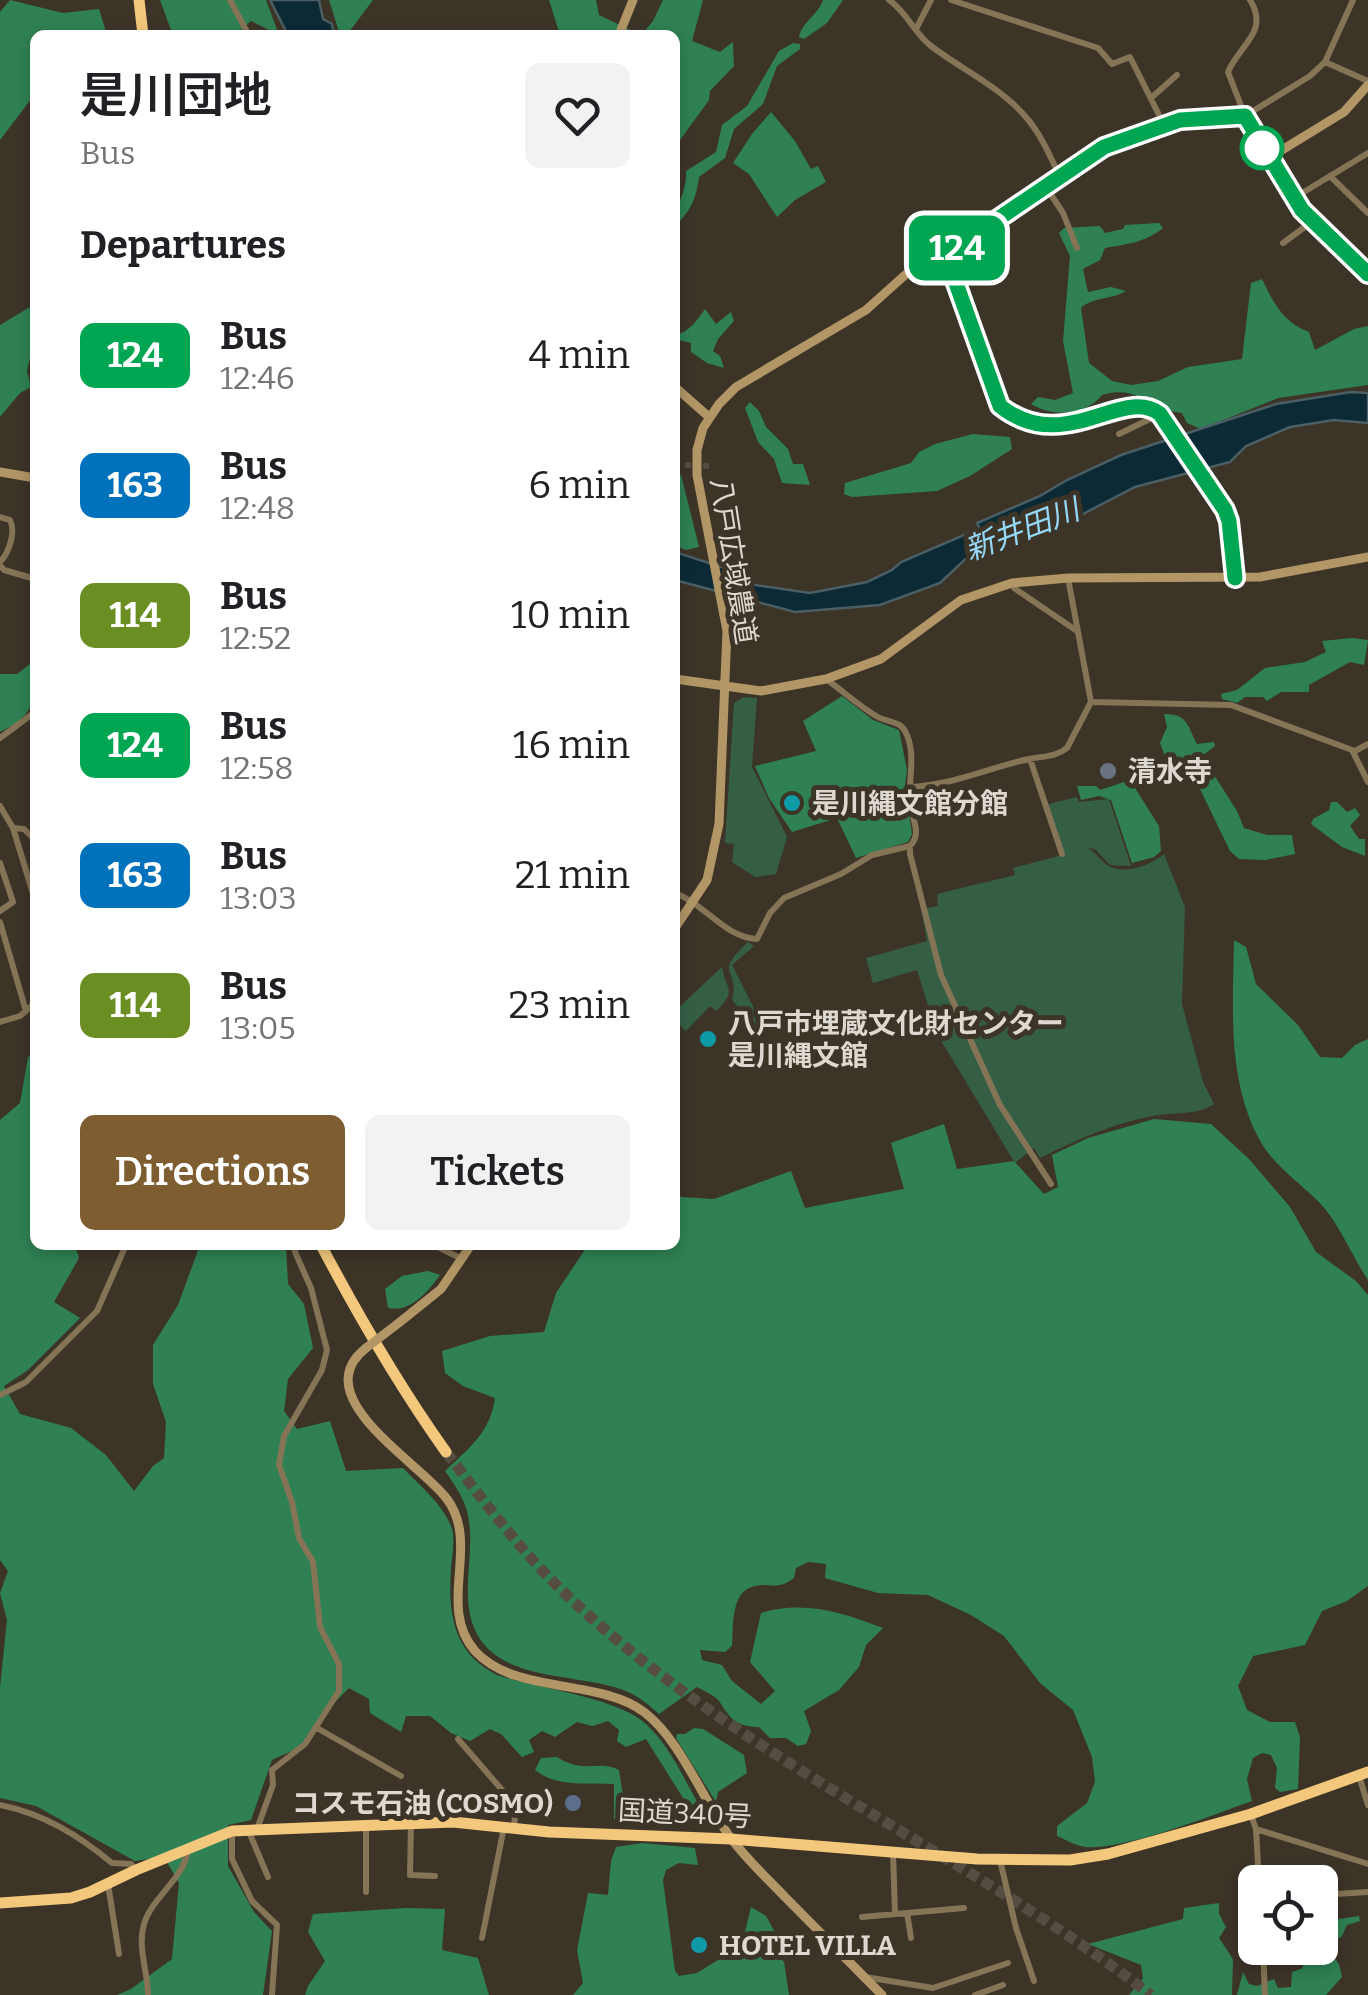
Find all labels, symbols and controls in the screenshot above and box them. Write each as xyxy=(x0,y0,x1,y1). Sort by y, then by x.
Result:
button: heart xyxy=(525,63,630,168)
text: 是川団地 xyxy=(80,67,272,125)
unlabelled marker xyxy=(1241,127,1283,169)
text: Bus xyxy=(80,134,135,172)
line badge: 124 xyxy=(900,216,1014,280)
text: Departures xyxy=(80,222,286,268)
text: 124 xyxy=(929,227,985,269)
text: Bus xyxy=(220,313,287,359)
text: 4 min xyxy=(529,332,630,378)
text: 124 xyxy=(107,334,163,376)
text: 12:46 xyxy=(220,359,295,397)
text: Bus xyxy=(220,443,287,489)
text: 6 min xyxy=(528,462,630,508)
text: 163 xyxy=(107,464,163,506)
street label: 八戸広域農道 xyxy=(704,476,763,647)
text: 12:48 xyxy=(220,489,295,527)
water label: 新井田川 xyxy=(960,491,1087,568)
text: Bus xyxy=(220,573,287,619)
text: 10 min xyxy=(511,592,630,638)
text: 114 xyxy=(109,594,161,636)
text: 12:52 xyxy=(220,619,291,657)
text: Bus xyxy=(220,703,287,749)
text: 16 min xyxy=(513,722,630,768)
text: 124 xyxy=(107,724,163,766)
text: 12:58 xyxy=(220,749,293,787)
place label: 清水寺 xyxy=(1128,755,1212,788)
marker: 清水寺 xyxy=(1097,760,1119,782)
place label: 是川縄文館分館 xyxy=(812,787,1008,820)
marker: 是川縄文館分館 xyxy=(781,792,803,814)
text: Bus xyxy=(220,833,287,879)
text: 21 min xyxy=(515,852,630,898)
text: 163 xyxy=(107,854,163,896)
text: 13:03 xyxy=(220,879,297,917)
text: Bus xyxy=(220,963,287,1009)
text: 23 min xyxy=(508,982,630,1028)
text: 114 xyxy=(109,984,161,1026)
place label: 八戸市埋蔵文化財センター 是川縄文館 xyxy=(728,1007,1064,1072)
text: 13:05 xyxy=(220,1009,296,1047)
marker: 八戸市埋蔵文化財センター 是川縄文館 xyxy=(697,1028,719,1050)
button: Directions xyxy=(80,1115,345,1230)
button: Tickets xyxy=(365,1115,630,1230)
place label: コスモ石油 (COSMO) xyxy=(291,1787,553,1820)
marker: コスモ石油 (COSMO) xyxy=(562,1792,584,1814)
street label: 国道340号 xyxy=(617,1794,753,1833)
map controls xyxy=(1238,1865,1338,1965)
button: locate xyxy=(1238,1865,1338,1965)
place label: HOTEL VILLA xyxy=(719,1929,896,1962)
marker: HOTEL VILLA xyxy=(688,1934,710,1956)

